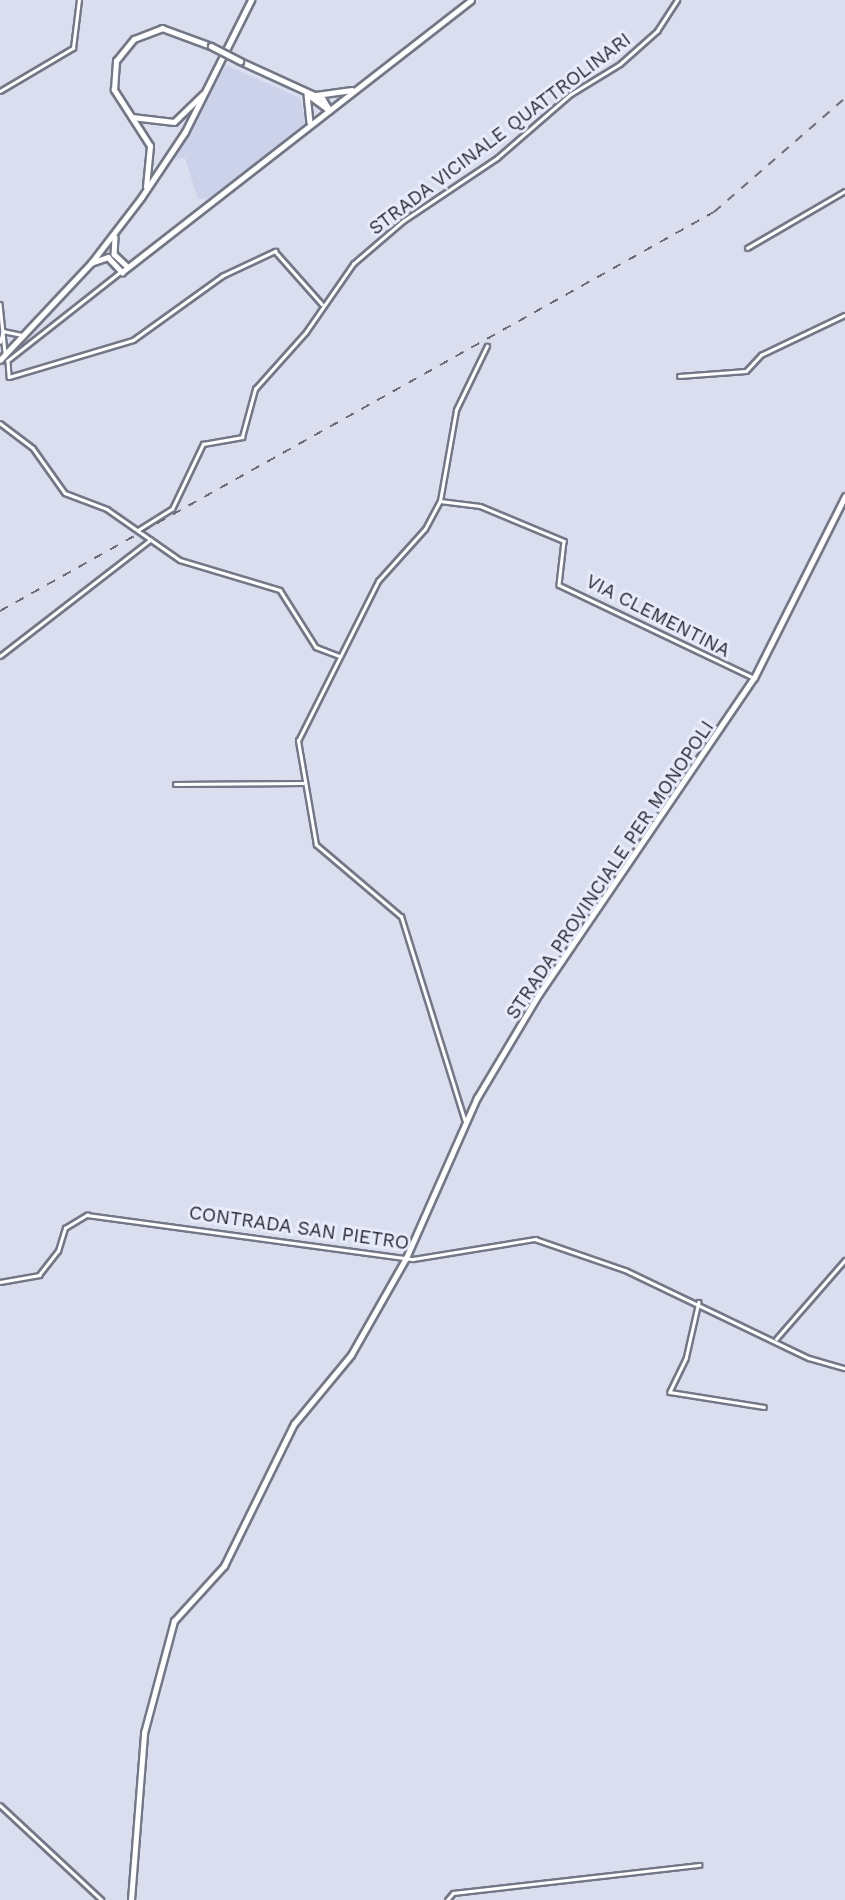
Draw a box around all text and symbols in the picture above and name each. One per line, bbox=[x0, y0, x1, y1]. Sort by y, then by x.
street label: STRADA VICINALE QUATTROLINARI bbox=[364, 28, 636, 240]
street label: VIA CLEMENTINA bbox=[582, 570, 734, 662]
street label: STRADA PROVINCIALE PER MONOPOLI bbox=[501, 716, 719, 1024]
street label: CONTRADA SAN PIETRO bbox=[187, 1201, 411, 1255]

